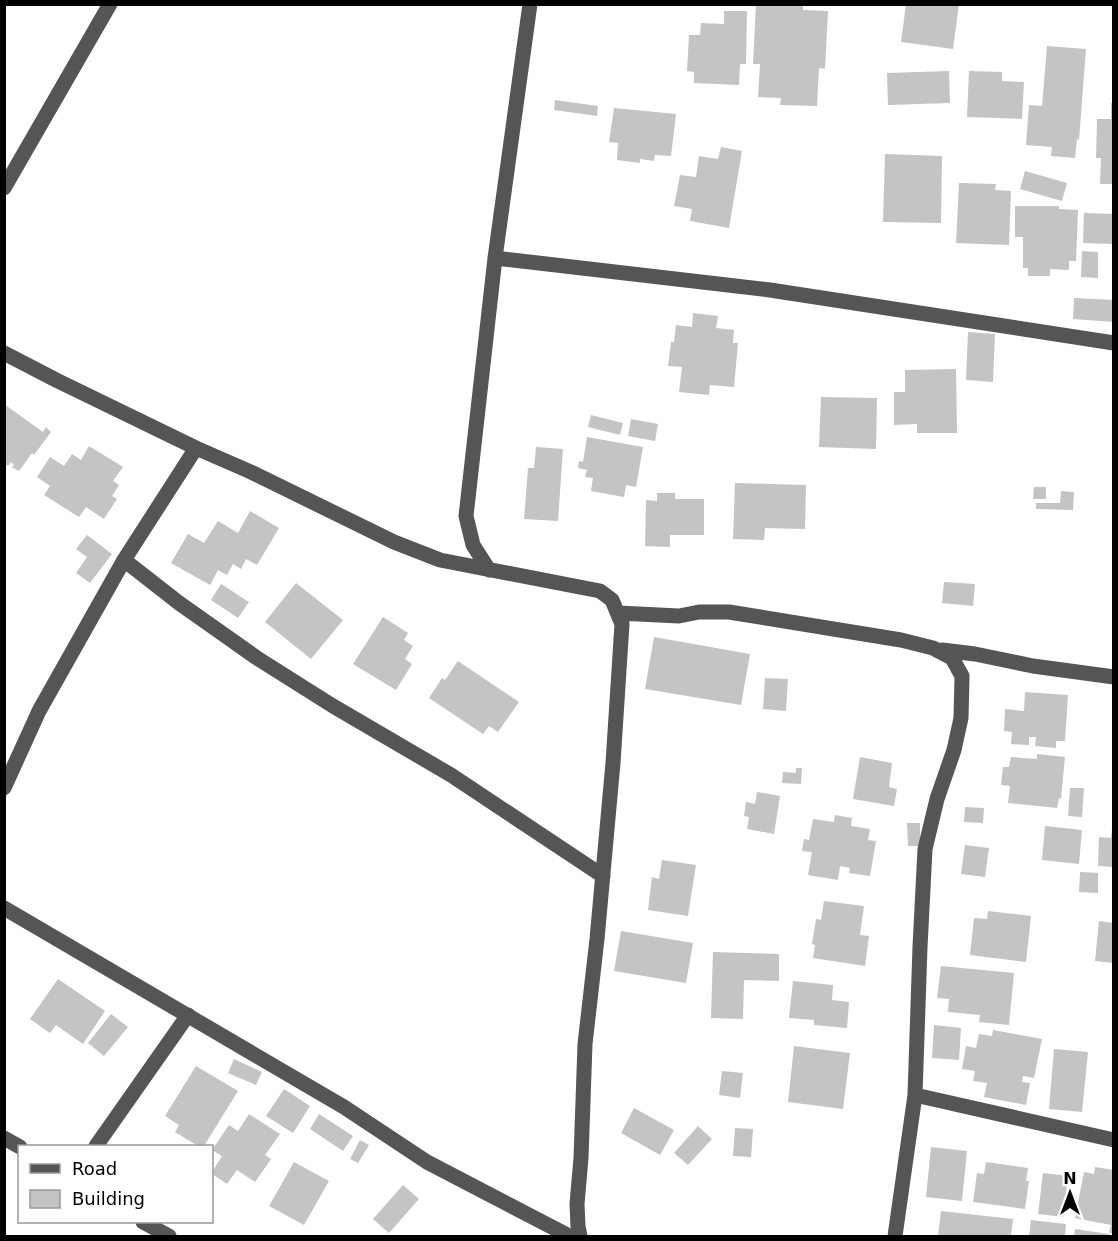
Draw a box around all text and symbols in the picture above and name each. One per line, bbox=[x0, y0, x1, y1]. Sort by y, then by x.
legend bbox=[18, 1145, 213, 1223]
text: Road bbox=[72, 1158, 117, 1179]
north arrow bbox=[1040, 1163, 1100, 1223]
text: N bbox=[1063, 1169, 1077, 1188]
text: Building bbox=[72, 1188, 145, 1209]

